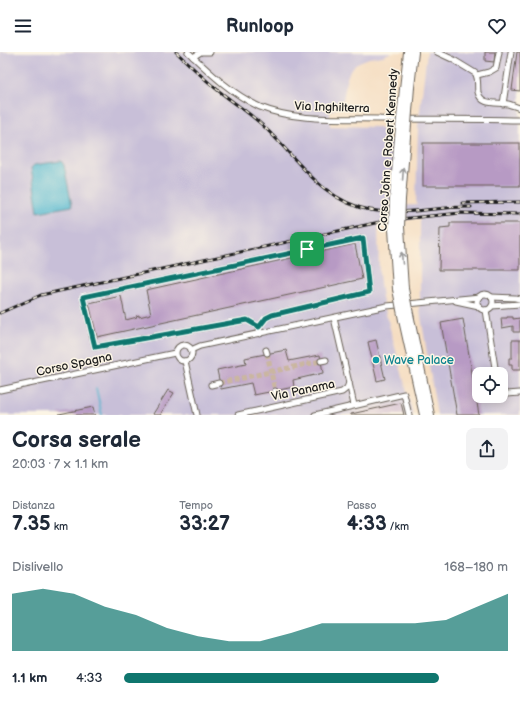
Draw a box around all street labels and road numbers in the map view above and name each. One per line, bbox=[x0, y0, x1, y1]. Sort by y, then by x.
street label: Corso John e Robert Kennedy bbox=[375, 68, 402, 232]
street label: Via Inghilterra bbox=[294, 99, 370, 116]
street label: Corso Spagna bbox=[35, 349, 113, 380]
street label: Via Panama bbox=[270, 376, 336, 405]

